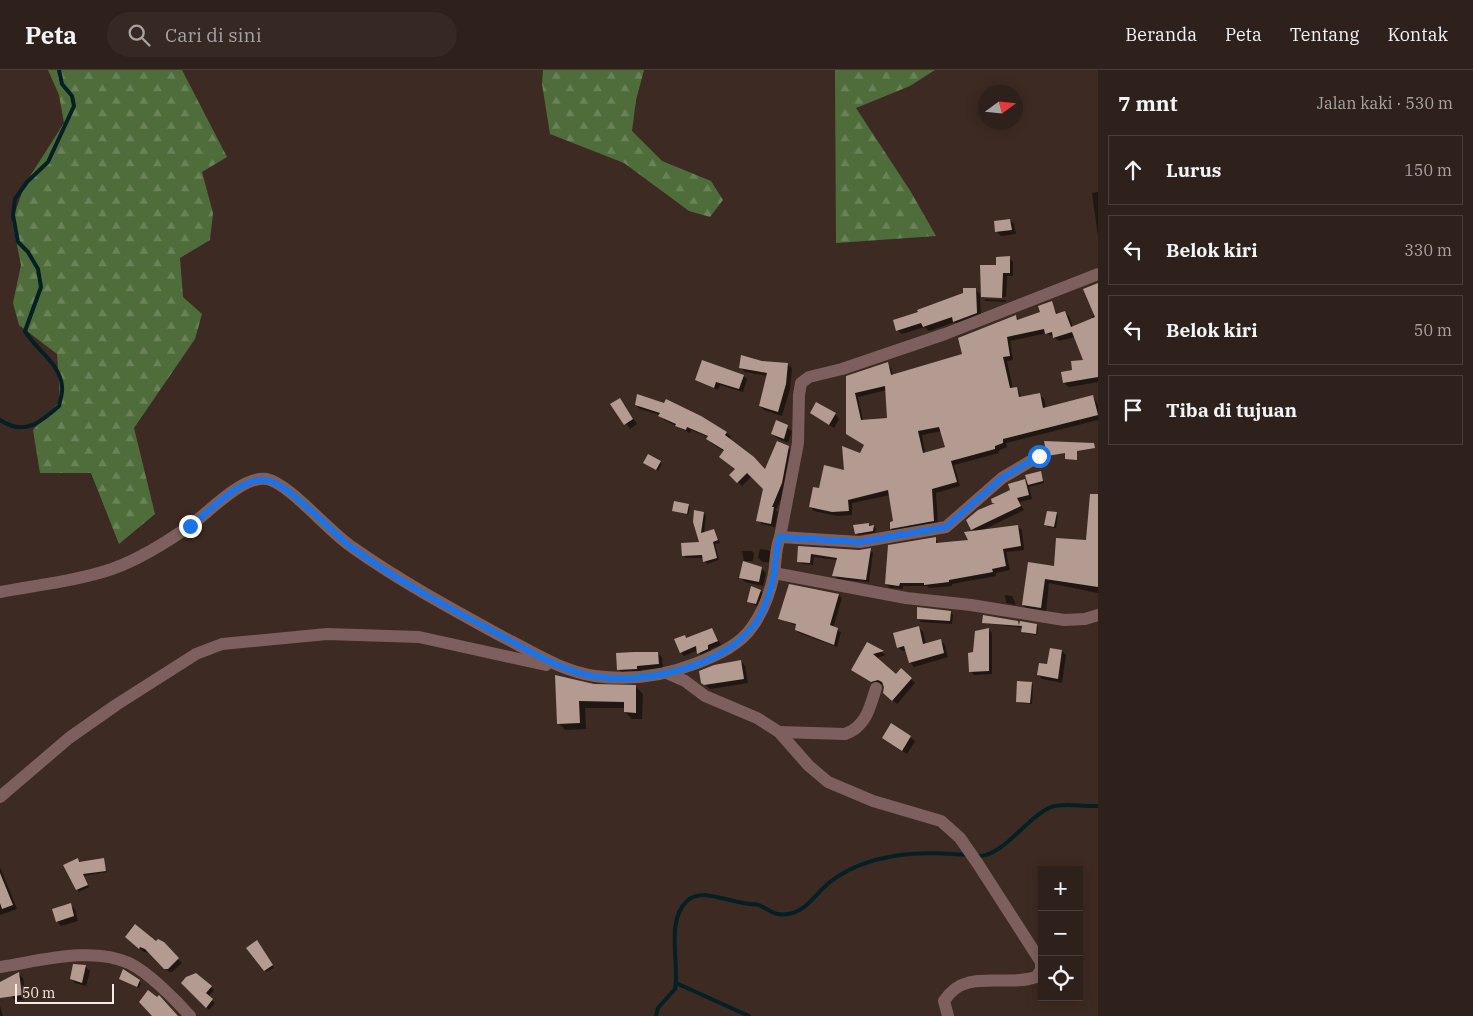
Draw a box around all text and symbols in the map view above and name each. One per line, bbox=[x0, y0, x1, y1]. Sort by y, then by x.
search box bbox=[107, 12, 457, 57]
text: Peta bbox=[25, 19, 77, 51]
icon: search bbox=[125, 21, 153, 49]
text: Cari di sini bbox=[165, 23, 262, 47]
text: Beranda bbox=[1125, 23, 1197, 46]
text: Peta bbox=[1225, 23, 1262, 46]
text: Tentang bbox=[1290, 23, 1359, 46]
text: Kontak bbox=[1387, 23, 1448, 46]
north arrow bbox=[978, 85, 1023, 130]
text: 7 mnt bbox=[1118, 89, 1178, 117]
text: Jalan kaki · 530 m bbox=[1317, 93, 1453, 113]
icon: ahead bbox=[1119, 156, 1147, 184]
text: Lurus bbox=[1166, 158, 1221, 182]
text: 150 m bbox=[1404, 160, 1452, 180]
icon: left bbox=[1119, 236, 1147, 264]
text: Belok kiri bbox=[1166, 238, 1258, 262]
text: 330 m bbox=[1404, 240, 1452, 260]
icon: left bbox=[1119, 316, 1147, 344]
text: Belok kiri bbox=[1166, 318, 1258, 342]
text: 50 m bbox=[1414, 320, 1452, 340]
icon: arrive bbox=[1119, 396, 1147, 424]
text: Tiba di tujuan bbox=[1166, 398, 1297, 422]
route start bbox=[1028, 445, 1051, 468]
route end bbox=[179, 515, 202, 538]
map controls bbox=[1038, 866, 1083, 1001]
button: + bbox=[1038, 866, 1083, 911]
button: − bbox=[1038, 911, 1083, 956]
button: locate bbox=[1038, 956, 1083, 1001]
scale bar bbox=[15, 981, 114, 1004]
text: 50 m bbox=[22, 984, 55, 1002]

